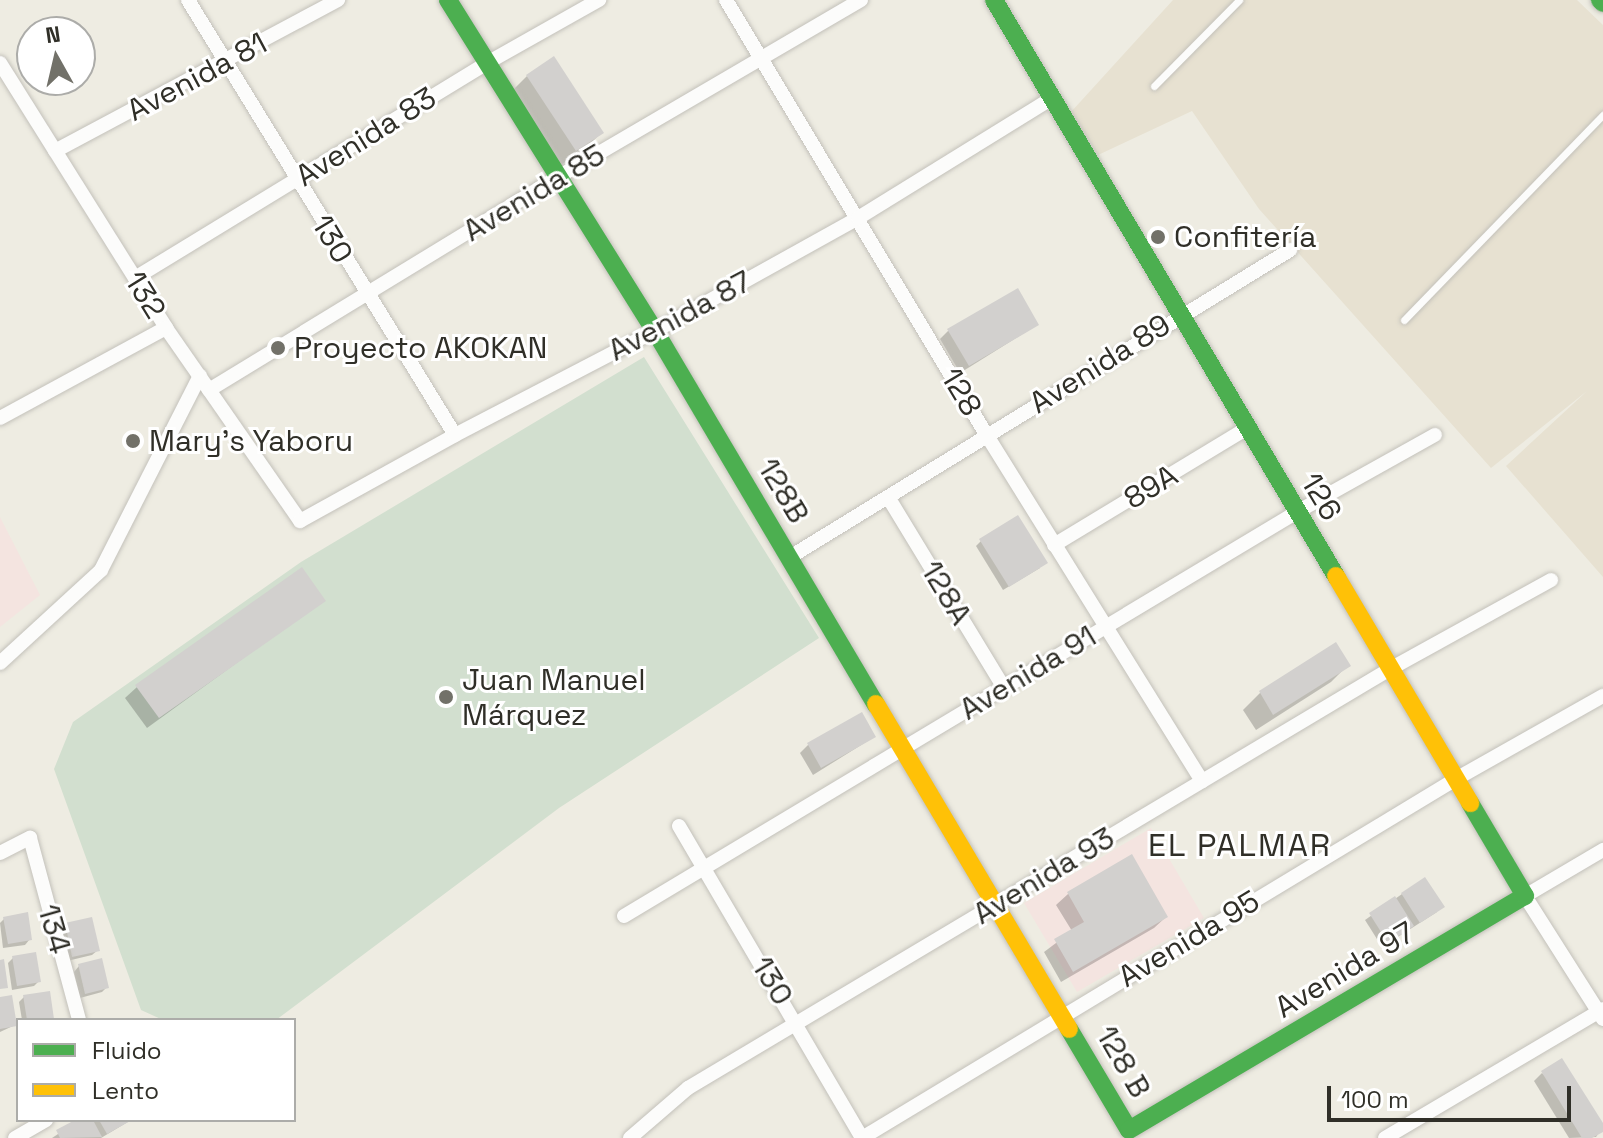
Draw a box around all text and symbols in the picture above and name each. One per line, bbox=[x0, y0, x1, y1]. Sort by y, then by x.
north arrow bbox=[16, 16, 96, 96]
text: N bbox=[44, 19, 62, 49]
street label: Avenida 81 bbox=[121, 25, 273, 129]
street label: Avenida 83 bbox=[289, 80, 443, 194]
street label: Avenida 85 bbox=[457, 137, 611, 249]
street label: 130 bbox=[304, 208, 360, 270]
place label: Confitería bbox=[1174, 219, 1317, 255]
marker: Confitería bbox=[1149, 228, 1167, 246]
street label: Avenida 87 bbox=[602, 263, 758, 369]
street label: 132 bbox=[117, 265, 173, 325]
street label: Avenida 89 bbox=[1023, 307, 1177, 421]
place label: Proyecto AKOKAN bbox=[294, 330, 548, 366]
marker: Proyecto AKOKAN bbox=[269, 339, 287, 357]
street label: 128 bbox=[933, 362, 989, 422]
place label: Mary's Yaboru bbox=[149, 423, 353, 459]
marker: Mary's Yaboru bbox=[124, 432, 142, 450]
street label: 128B bbox=[750, 452, 816, 530]
street label: 89A bbox=[1118, 457, 1184, 517]
street label: 126 bbox=[1293, 467, 1349, 527]
street label: 128A bbox=[913, 554, 979, 632]
street label: Avenida 91 bbox=[953, 618, 1103, 728]
place label: Juan Manuel Márquez bbox=[462, 662, 646, 732]
marker: Juan Manuel Márquez bbox=[437, 688, 455, 706]
street label: Avenida 93 bbox=[967, 820, 1121, 932]
district label: EL PALMAR bbox=[1148, 826, 1332, 864]
street label: Avenida 95 bbox=[1112, 883, 1266, 995]
street label: 134 bbox=[30, 900, 78, 958]
street label: Avenida 97 bbox=[1269, 914, 1421, 1026]
street label: 130 bbox=[744, 950, 800, 1012]
legend bbox=[16, 1018, 296, 1122]
street label: 128 B bbox=[1088, 1020, 1158, 1104]
text: Fluido bbox=[92, 1035, 162, 1066]
scale bar bbox=[1331, 1070, 1575, 1120]
text: Lento bbox=[92, 1075, 159, 1106]
text: 100 m bbox=[1341, 1084, 1409, 1115]

